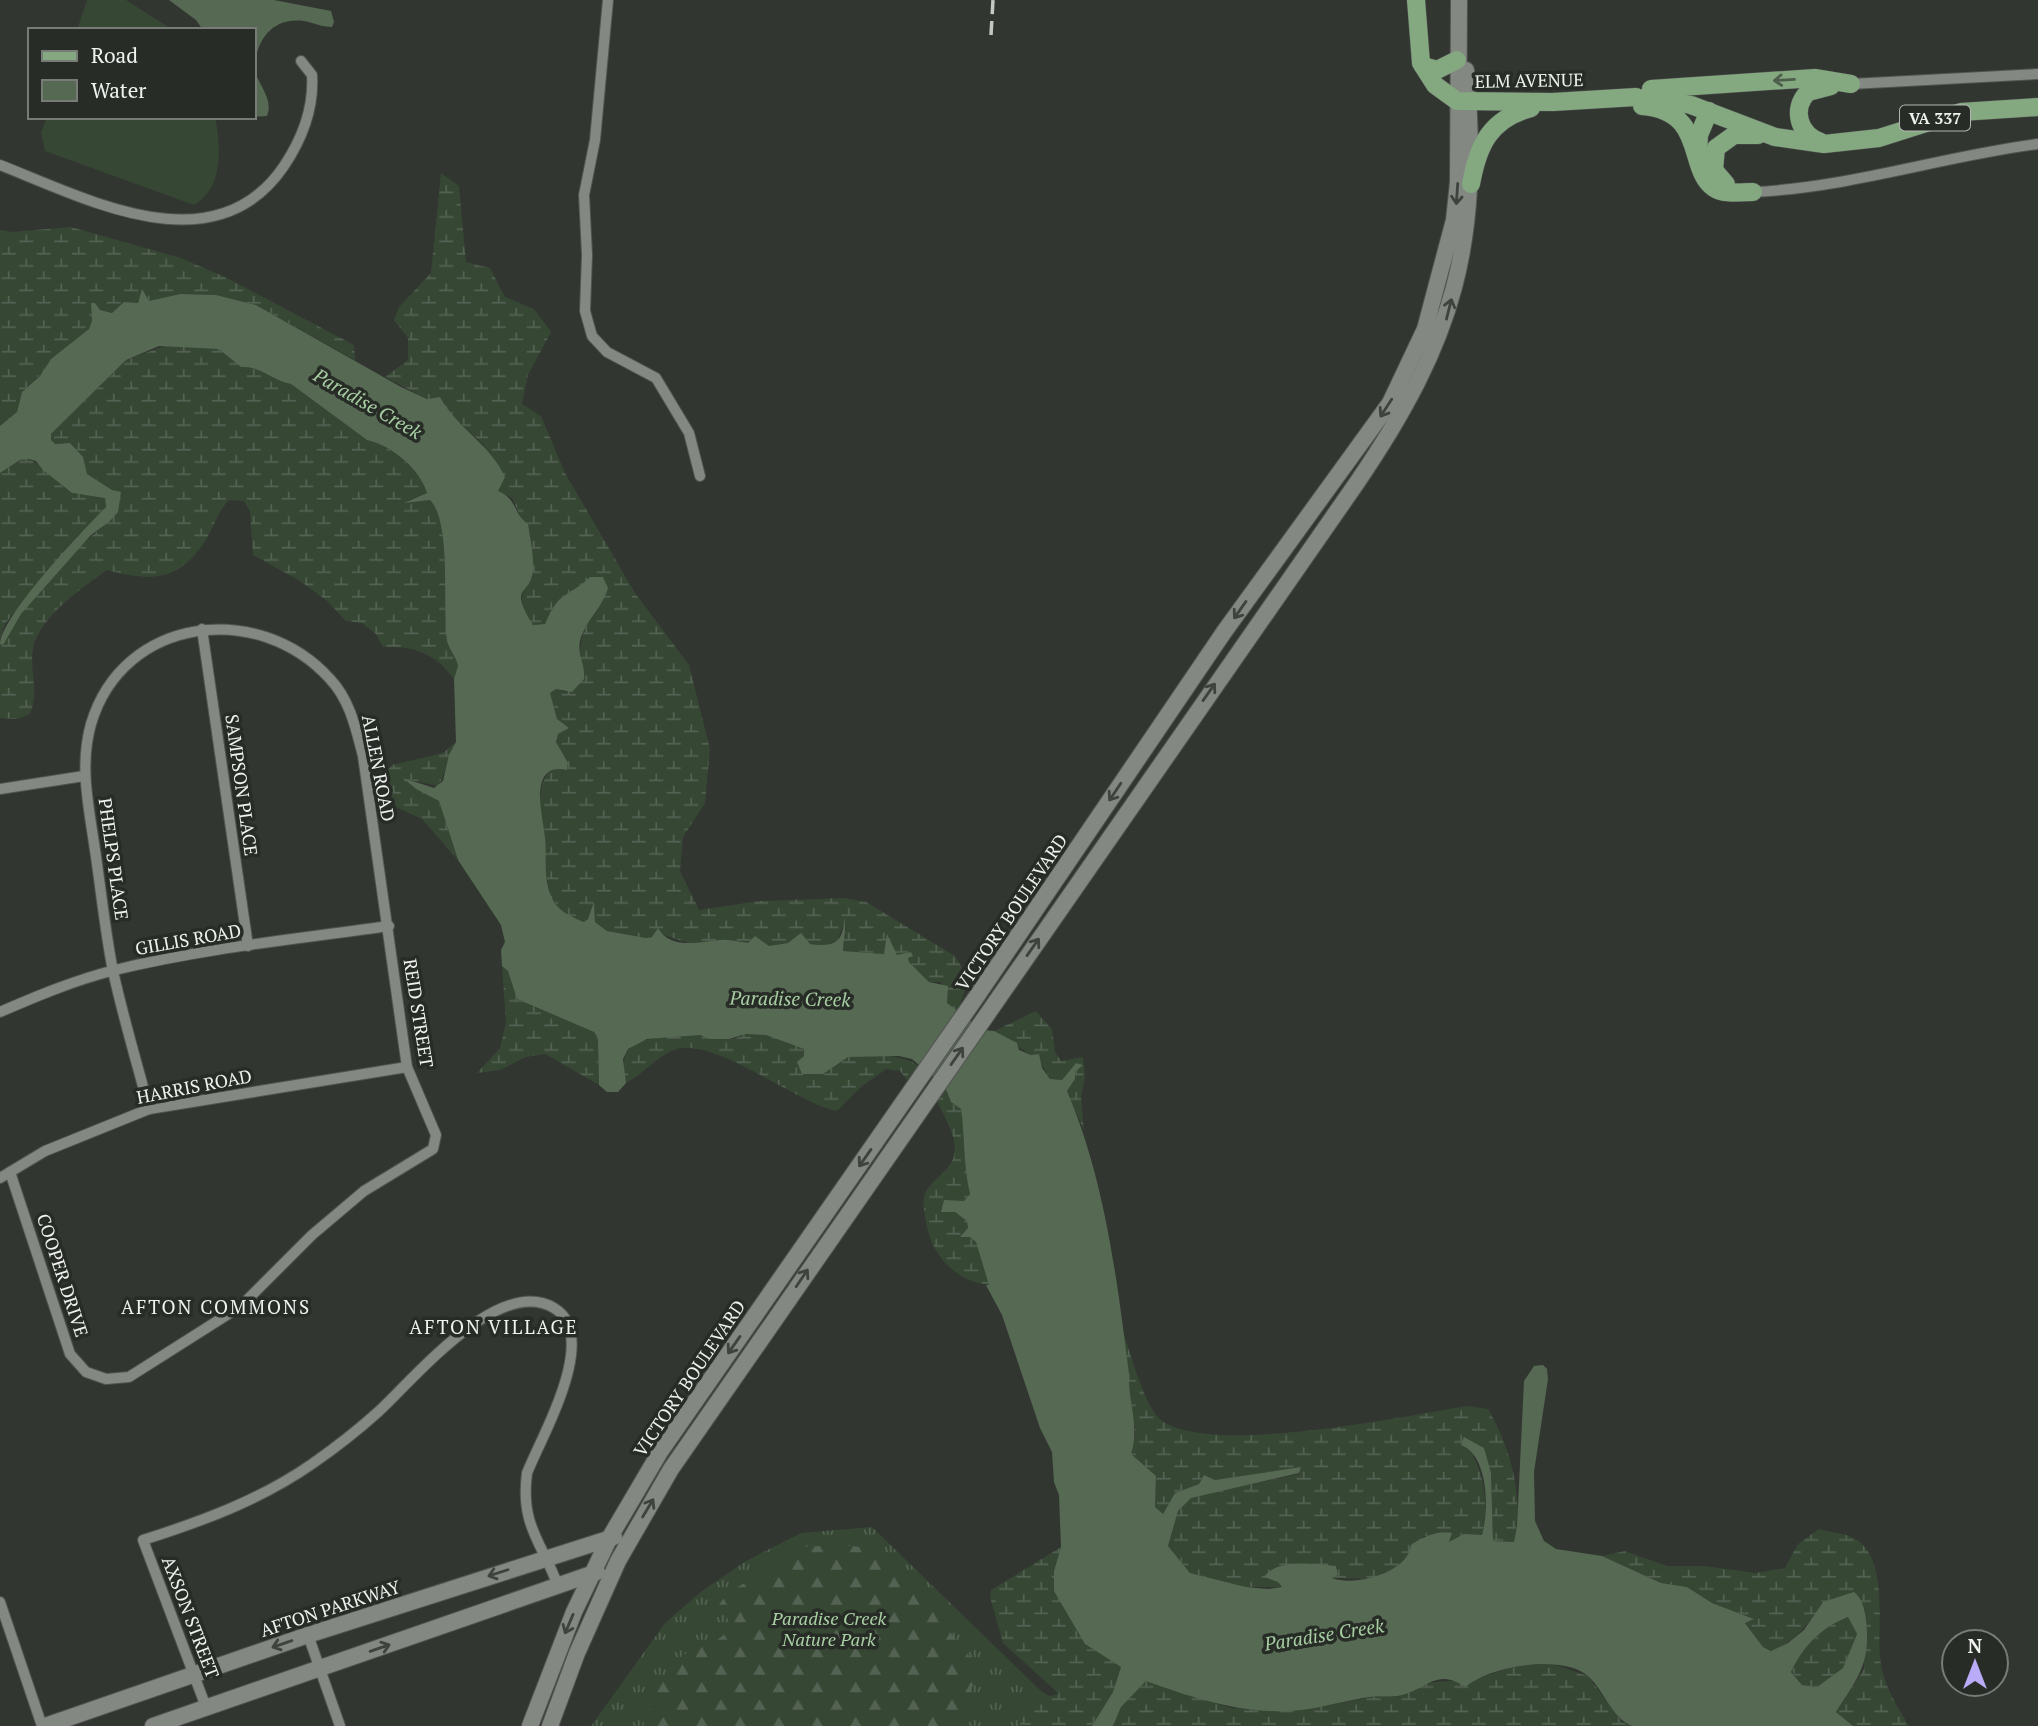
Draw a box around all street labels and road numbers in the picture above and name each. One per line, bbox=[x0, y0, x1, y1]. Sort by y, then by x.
street label: ELM AVENUE bbox=[1474, 67, 1584, 93]
road number: VA 337 bbox=[1900, 106, 1970, 130]
street label: SAMPSON PLACE bbox=[220, 713, 264, 857]
street label: ALLEN ROAD bbox=[357, 713, 401, 823]
street label: PHELPS PLACE bbox=[94, 796, 134, 922]
street label: VICTORY BOULEVARD bbox=[950, 829, 1072, 995]
street label: GILLIS ROAD bbox=[133, 918, 243, 960]
street label: REID STREET bbox=[399, 957, 439, 1069]
street label: HARRIS ROAD bbox=[134, 1063, 254, 1109]
street label: COOPER DRIVE bbox=[32, 1210, 94, 1340]
street label: VICTORY BOULEVARD bbox=[628, 1295, 750, 1461]
street label: AXSON STREET bbox=[157, 1553, 225, 1681]
street label: AFTON PARKWAY bbox=[257, 1574, 403, 1642]

